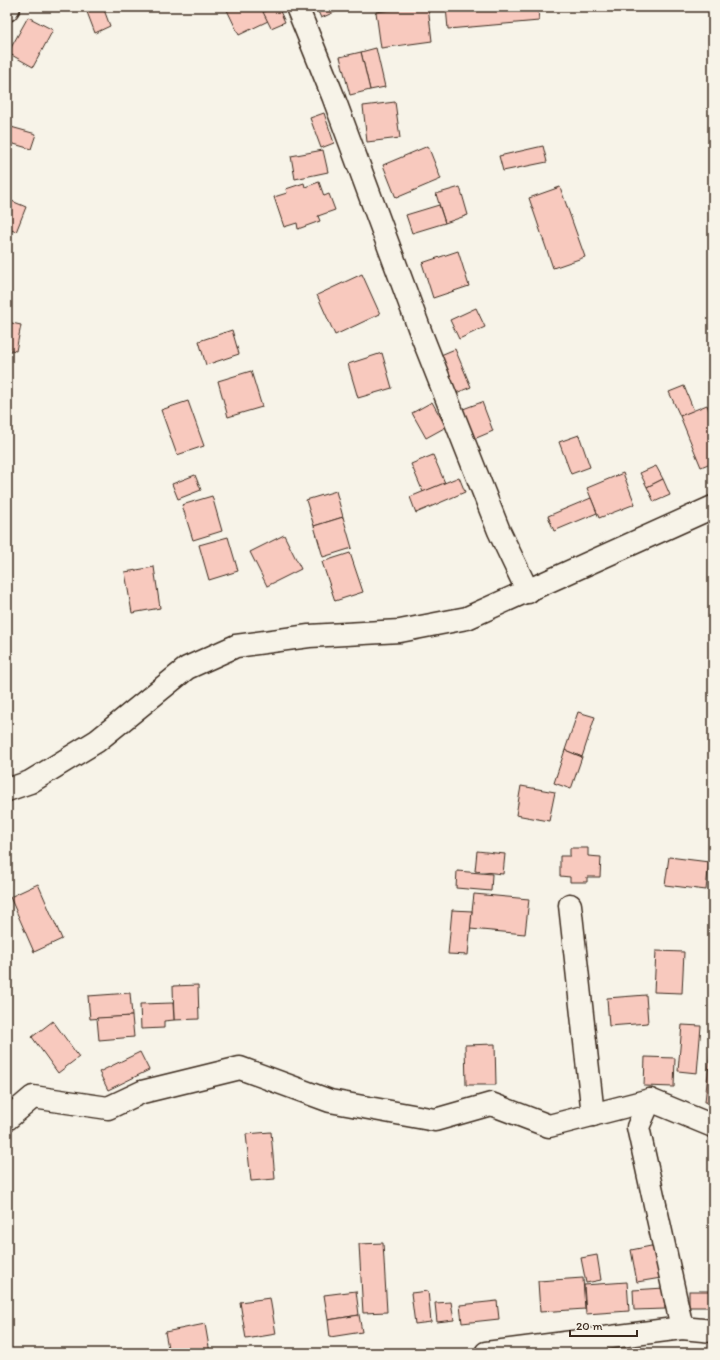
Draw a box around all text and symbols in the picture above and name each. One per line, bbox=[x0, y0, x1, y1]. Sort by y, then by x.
scale bar bbox=[570, 1312, 637, 1338]
text: 20 m bbox=[576, 1319, 603, 1333]

